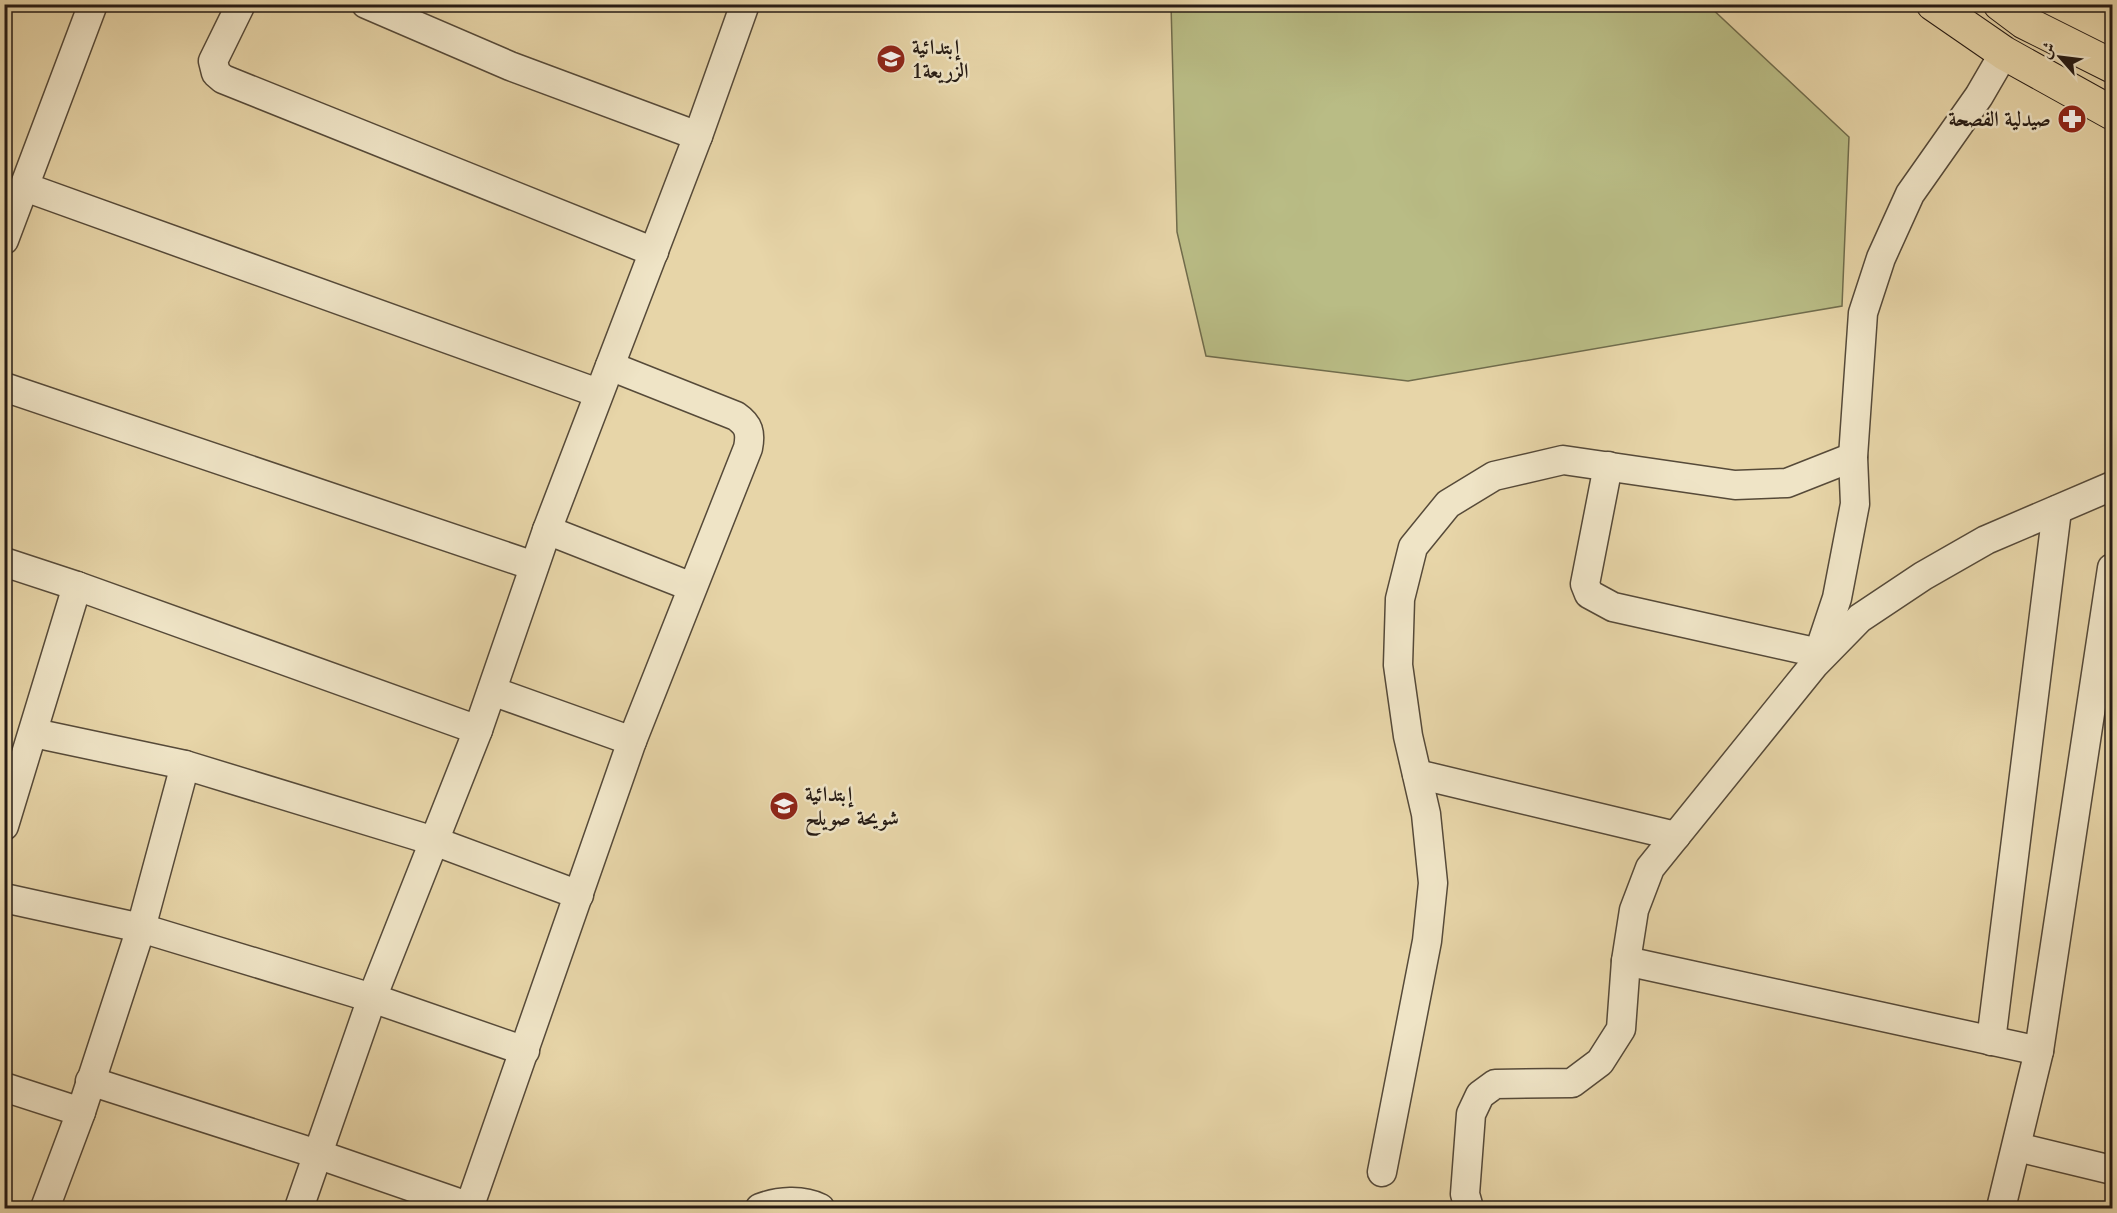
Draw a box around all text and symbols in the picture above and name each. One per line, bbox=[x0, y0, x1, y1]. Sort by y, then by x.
north arrow bbox=[2030, 27, 2090, 87]
place label: إبتدائية الزريعة1 bbox=[912, 33, 969, 86]
text: ش bbox=[2034, 38, 2061, 63]
school or university icon: إبتدائية الزريعة1 bbox=[875, 43, 907, 75]
pharmacy icon: صيدلية الفصحة bbox=[2056, 103, 2088, 135]
place label: صيدلية الفصحة bbox=[1948, 105, 2051, 134]
place label: إبتدائية شويحة صويلح bbox=[805, 780, 899, 837]
school or university icon: إبتدائية شويحة صويلح bbox=[768, 790, 800, 822]

